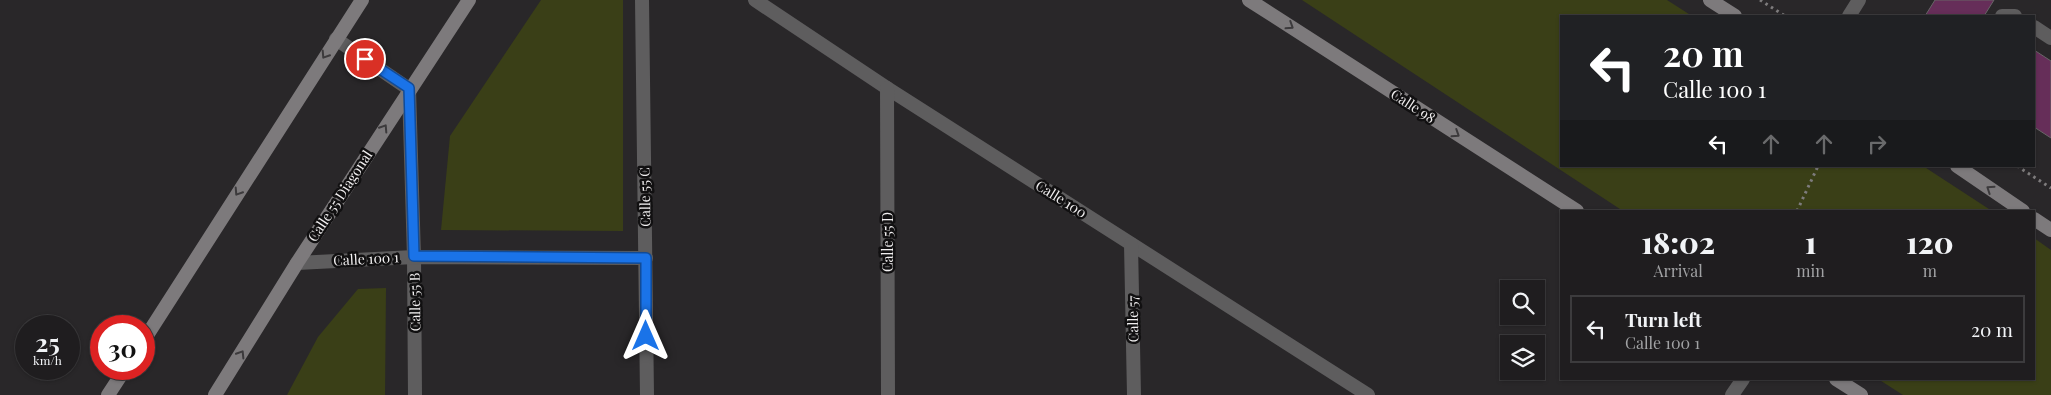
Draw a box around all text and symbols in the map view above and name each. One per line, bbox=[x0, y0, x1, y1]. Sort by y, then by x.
one-way arrow bbox=[1285, 20, 1294, 30]
text: 20 m bbox=[1663, 29, 1744, 76]
icon: left bbox=[1580, 35, 1645, 100]
pin bbox=[344, 38, 386, 80]
icon: arrive bbox=[351, 45, 379, 73]
one-way arrow bbox=[322, 50, 332, 59]
text: Calle 100 1 bbox=[1663, 74, 1766, 104]
street label: Calle 98 bbox=[1387, 84, 1439, 127]
one-way arrow bbox=[378, 124, 387, 133]
one-way arrow bbox=[1451, 127, 1460, 137]
icon: left bbox=[1704, 130, 1732, 158]
icon: ahead bbox=[1757, 130, 1785, 158]
icon: ahead bbox=[1810, 130, 1838, 158]
icon: right bbox=[1863, 130, 1891, 158]
street label: Calle 55 Diagonal bbox=[303, 146, 376, 245]
street label: Calle 55 C bbox=[634, 167, 655, 227]
street label: Calle 100 bbox=[1032, 175, 1090, 222]
one-way arrow bbox=[1987, 186, 1996, 195]
one-way arrow bbox=[235, 187, 244, 196]
street label: Calle 55 D bbox=[878, 212, 897, 272]
text: 18:02 bbox=[1641, 222, 1715, 262]
text: 1 bbox=[1805, 222, 1816, 262]
text: 120 bbox=[1906, 222, 1954, 262]
street label: Calle 100 1 bbox=[333, 247, 399, 270]
text: Arrival bbox=[1654, 260, 1703, 281]
text: min bbox=[1796, 260, 1825, 281]
text: m bbox=[1923, 260, 1937, 281]
street label: Calle 55 B bbox=[404, 272, 425, 332]
map controls bbox=[1500, 280, 1545, 380]
button: search bbox=[1500, 280, 1545, 325]
street label: Calle 57 bbox=[1123, 295, 1142, 342]
text: Turn left bbox=[1625, 306, 1702, 332]
position arrow bbox=[619, 309, 671, 361]
speed limit sign: 30 bbox=[90, 315, 155, 380]
icon: left bbox=[1582, 315, 1610, 343]
text: 20 m bbox=[1971, 316, 2013, 342]
text: 25 bbox=[35, 325, 60, 358]
text: Calle 100 1 bbox=[1625, 332, 1700, 353]
button: layers bbox=[1500, 335, 1545, 380]
one-way arrow bbox=[234, 350, 244, 359]
text: km/h bbox=[33, 352, 62, 368]

